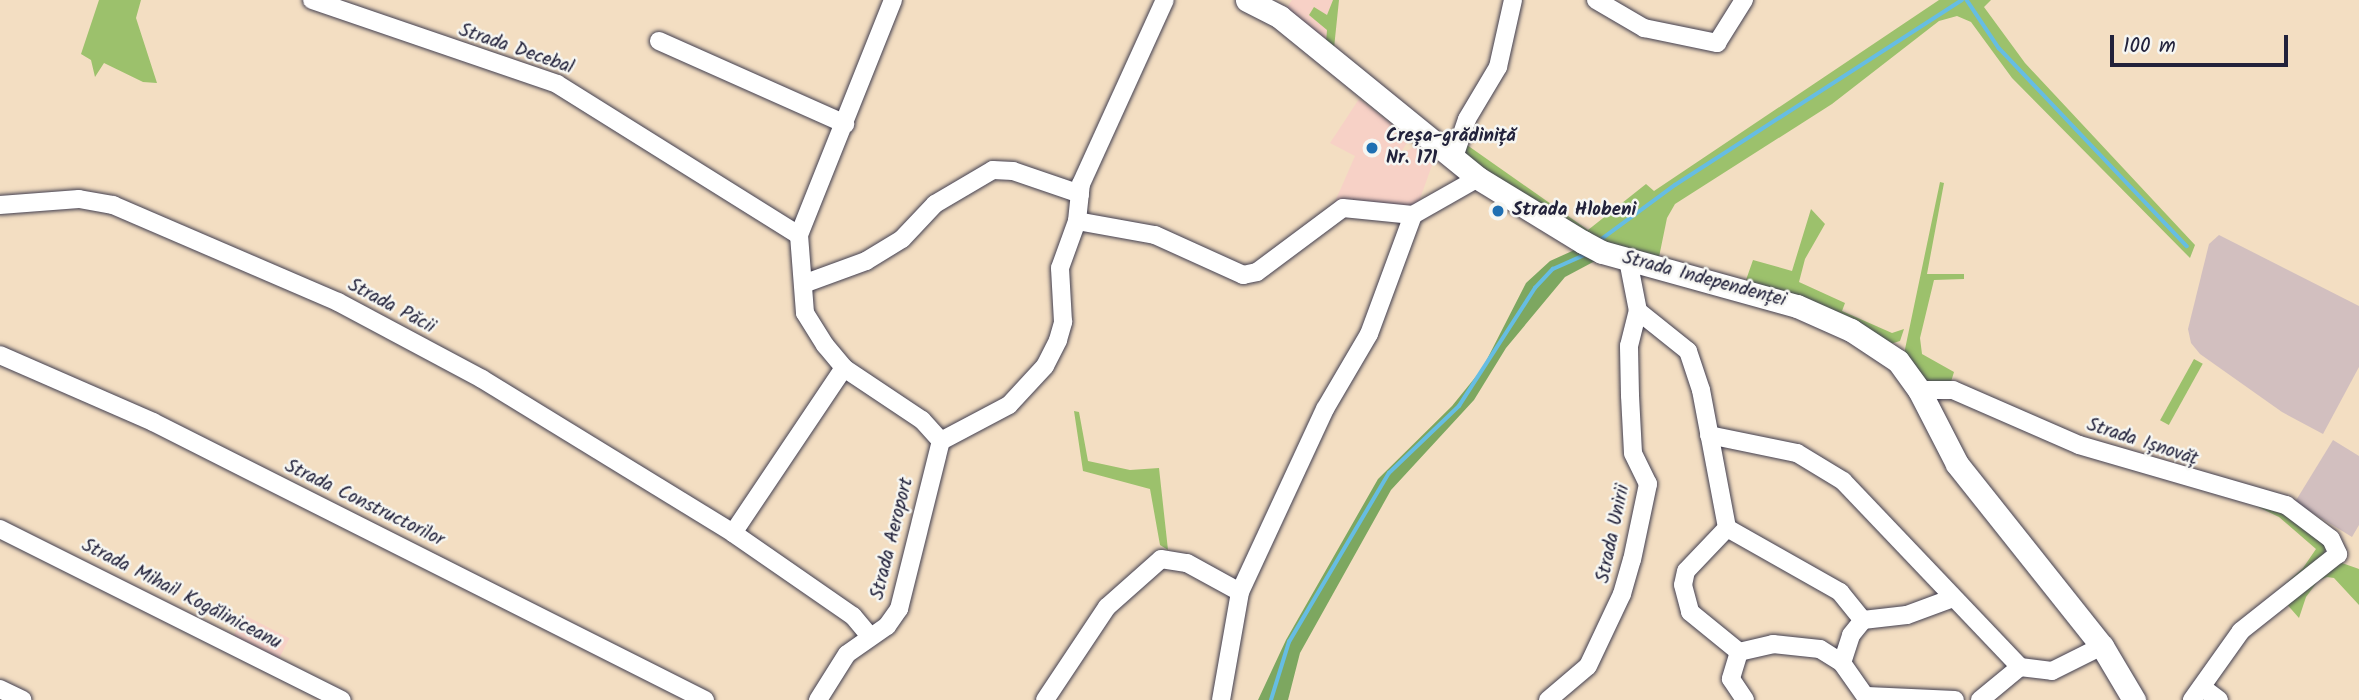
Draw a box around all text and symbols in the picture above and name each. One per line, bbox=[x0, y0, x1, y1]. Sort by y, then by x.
street label: Strada Decebal bbox=[456, 20, 576, 80]
scale bar bbox=[2114, 21, 2292, 65]
text: 100 m bbox=[2123, 30, 2176, 63]
place label: Creșa-grădiniță Nr. 171 bbox=[1386, 126, 1516, 170]
marker: Creșa-grădiniță Nr. 171 bbox=[1364, 140, 1380, 156]
place label: Strada Hlobeni bbox=[1512, 200, 1636, 222]
marker: Strada Hlobeni bbox=[1490, 203, 1506, 219]
street label: Strada Independenței bbox=[1620, 247, 1788, 313]
street label: Strada Păcii bbox=[344, 275, 438, 339]
street label: Strada Ișnovăț bbox=[2084, 414, 2200, 472]
street label: Strada Constructorilor bbox=[281, 456, 447, 552]
street label: Strada Aeroport bbox=[867, 476, 919, 602]
street label: Strada Unirii bbox=[1592, 483, 1636, 585]
street label: Strada Mihail Kogăliniceanu bbox=[77, 535, 285, 655]

